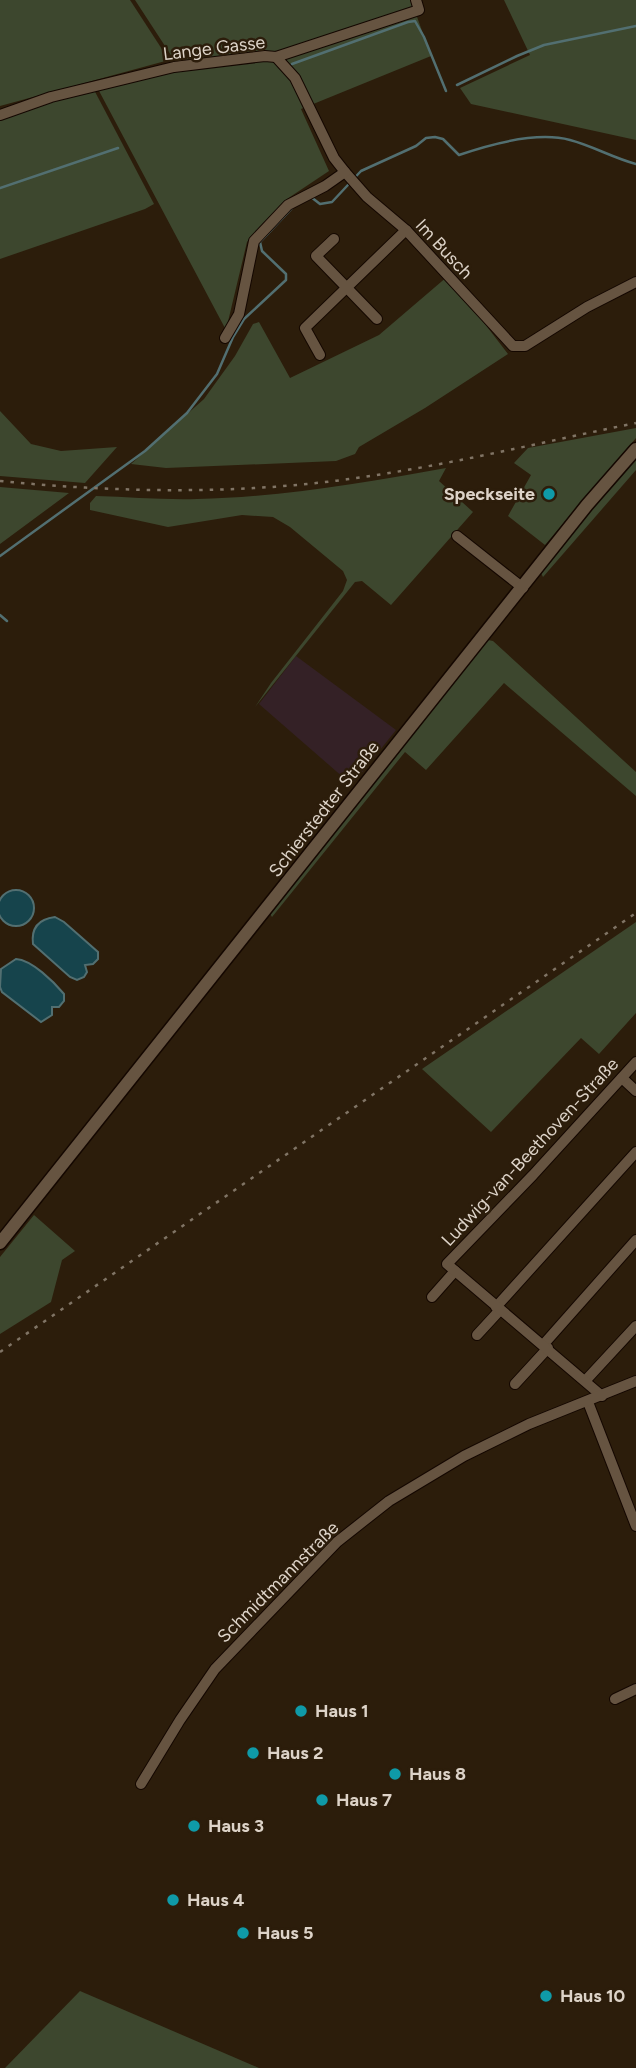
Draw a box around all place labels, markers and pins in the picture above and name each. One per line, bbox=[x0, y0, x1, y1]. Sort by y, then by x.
place label: Speckseite bbox=[444, 483, 535, 505]
marker: Speckseite bbox=[541, 486, 557, 502]
place label: Haus 1 bbox=[315, 1700, 369, 1722]
marker: Haus 1 bbox=[293, 1703, 309, 1719]
place label: Haus 2 bbox=[267, 1742, 323, 1764]
marker: Haus 2 bbox=[245, 1745, 261, 1761]
place label: Haus 8 bbox=[409, 1763, 466, 1785]
marker: Haus 8 bbox=[387, 1766, 403, 1782]
place label: Haus 7 bbox=[336, 1789, 392, 1811]
marker: Haus 7 bbox=[314, 1792, 330, 1808]
place label: Haus 3 bbox=[208, 1815, 264, 1837]
marker: Haus 3 bbox=[186, 1818, 202, 1834]
place label: Haus 4 bbox=[187, 1889, 244, 1911]
marker: Haus 4 bbox=[165, 1892, 181, 1908]
place label: Haus 5 bbox=[257, 1922, 313, 1944]
marker: Haus 5 bbox=[235, 1925, 251, 1941]
place label: Haus 10 bbox=[560, 1985, 626, 2007]
marker: Haus 10 bbox=[538, 1988, 554, 2004]

